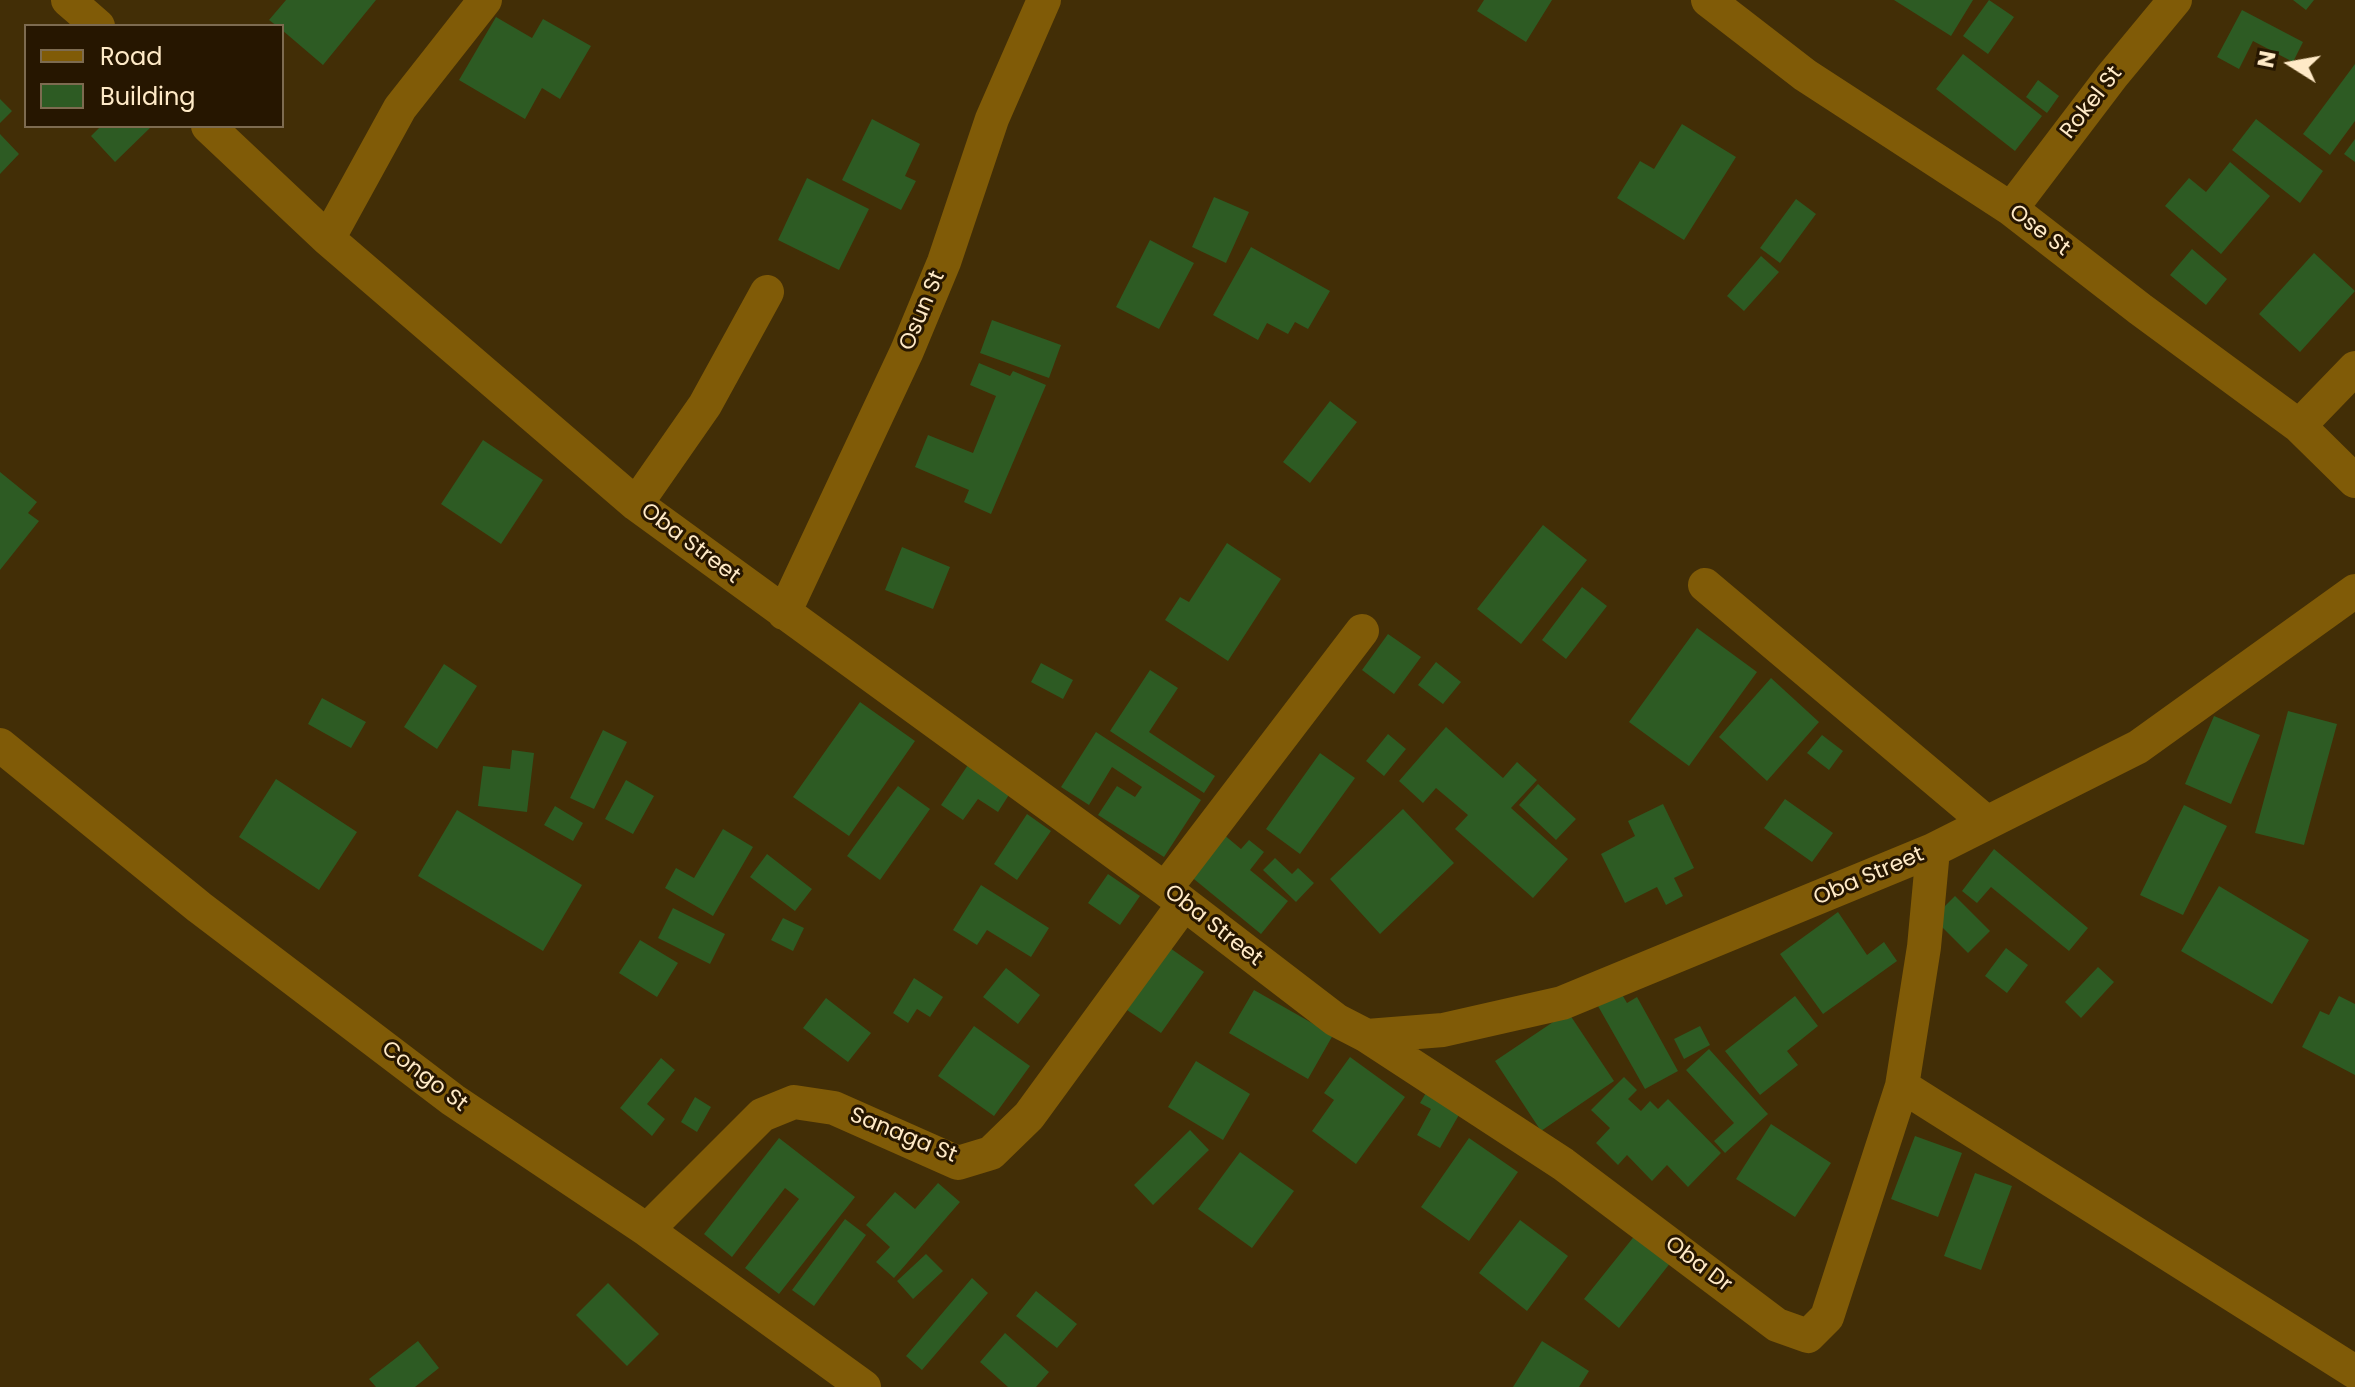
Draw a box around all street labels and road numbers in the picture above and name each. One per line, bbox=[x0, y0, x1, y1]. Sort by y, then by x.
street label: Rokel St bbox=[2056, 62, 2128, 144]
street label: Ose St bbox=[2003, 200, 2075, 262]
street label: Osun St bbox=[894, 267, 952, 355]
street label: Oba Street bbox=[635, 498, 745, 590]
street label: Oba Street bbox=[1810, 842, 1928, 912]
street label: Oba Street bbox=[1159, 879, 1267, 973]
street label: Congo St bbox=[376, 1036, 472, 1118]
street label: Sanaga St bbox=[846, 1103, 960, 1169]
street label: Oba Dr bbox=[1659, 1231, 1737, 1299]

